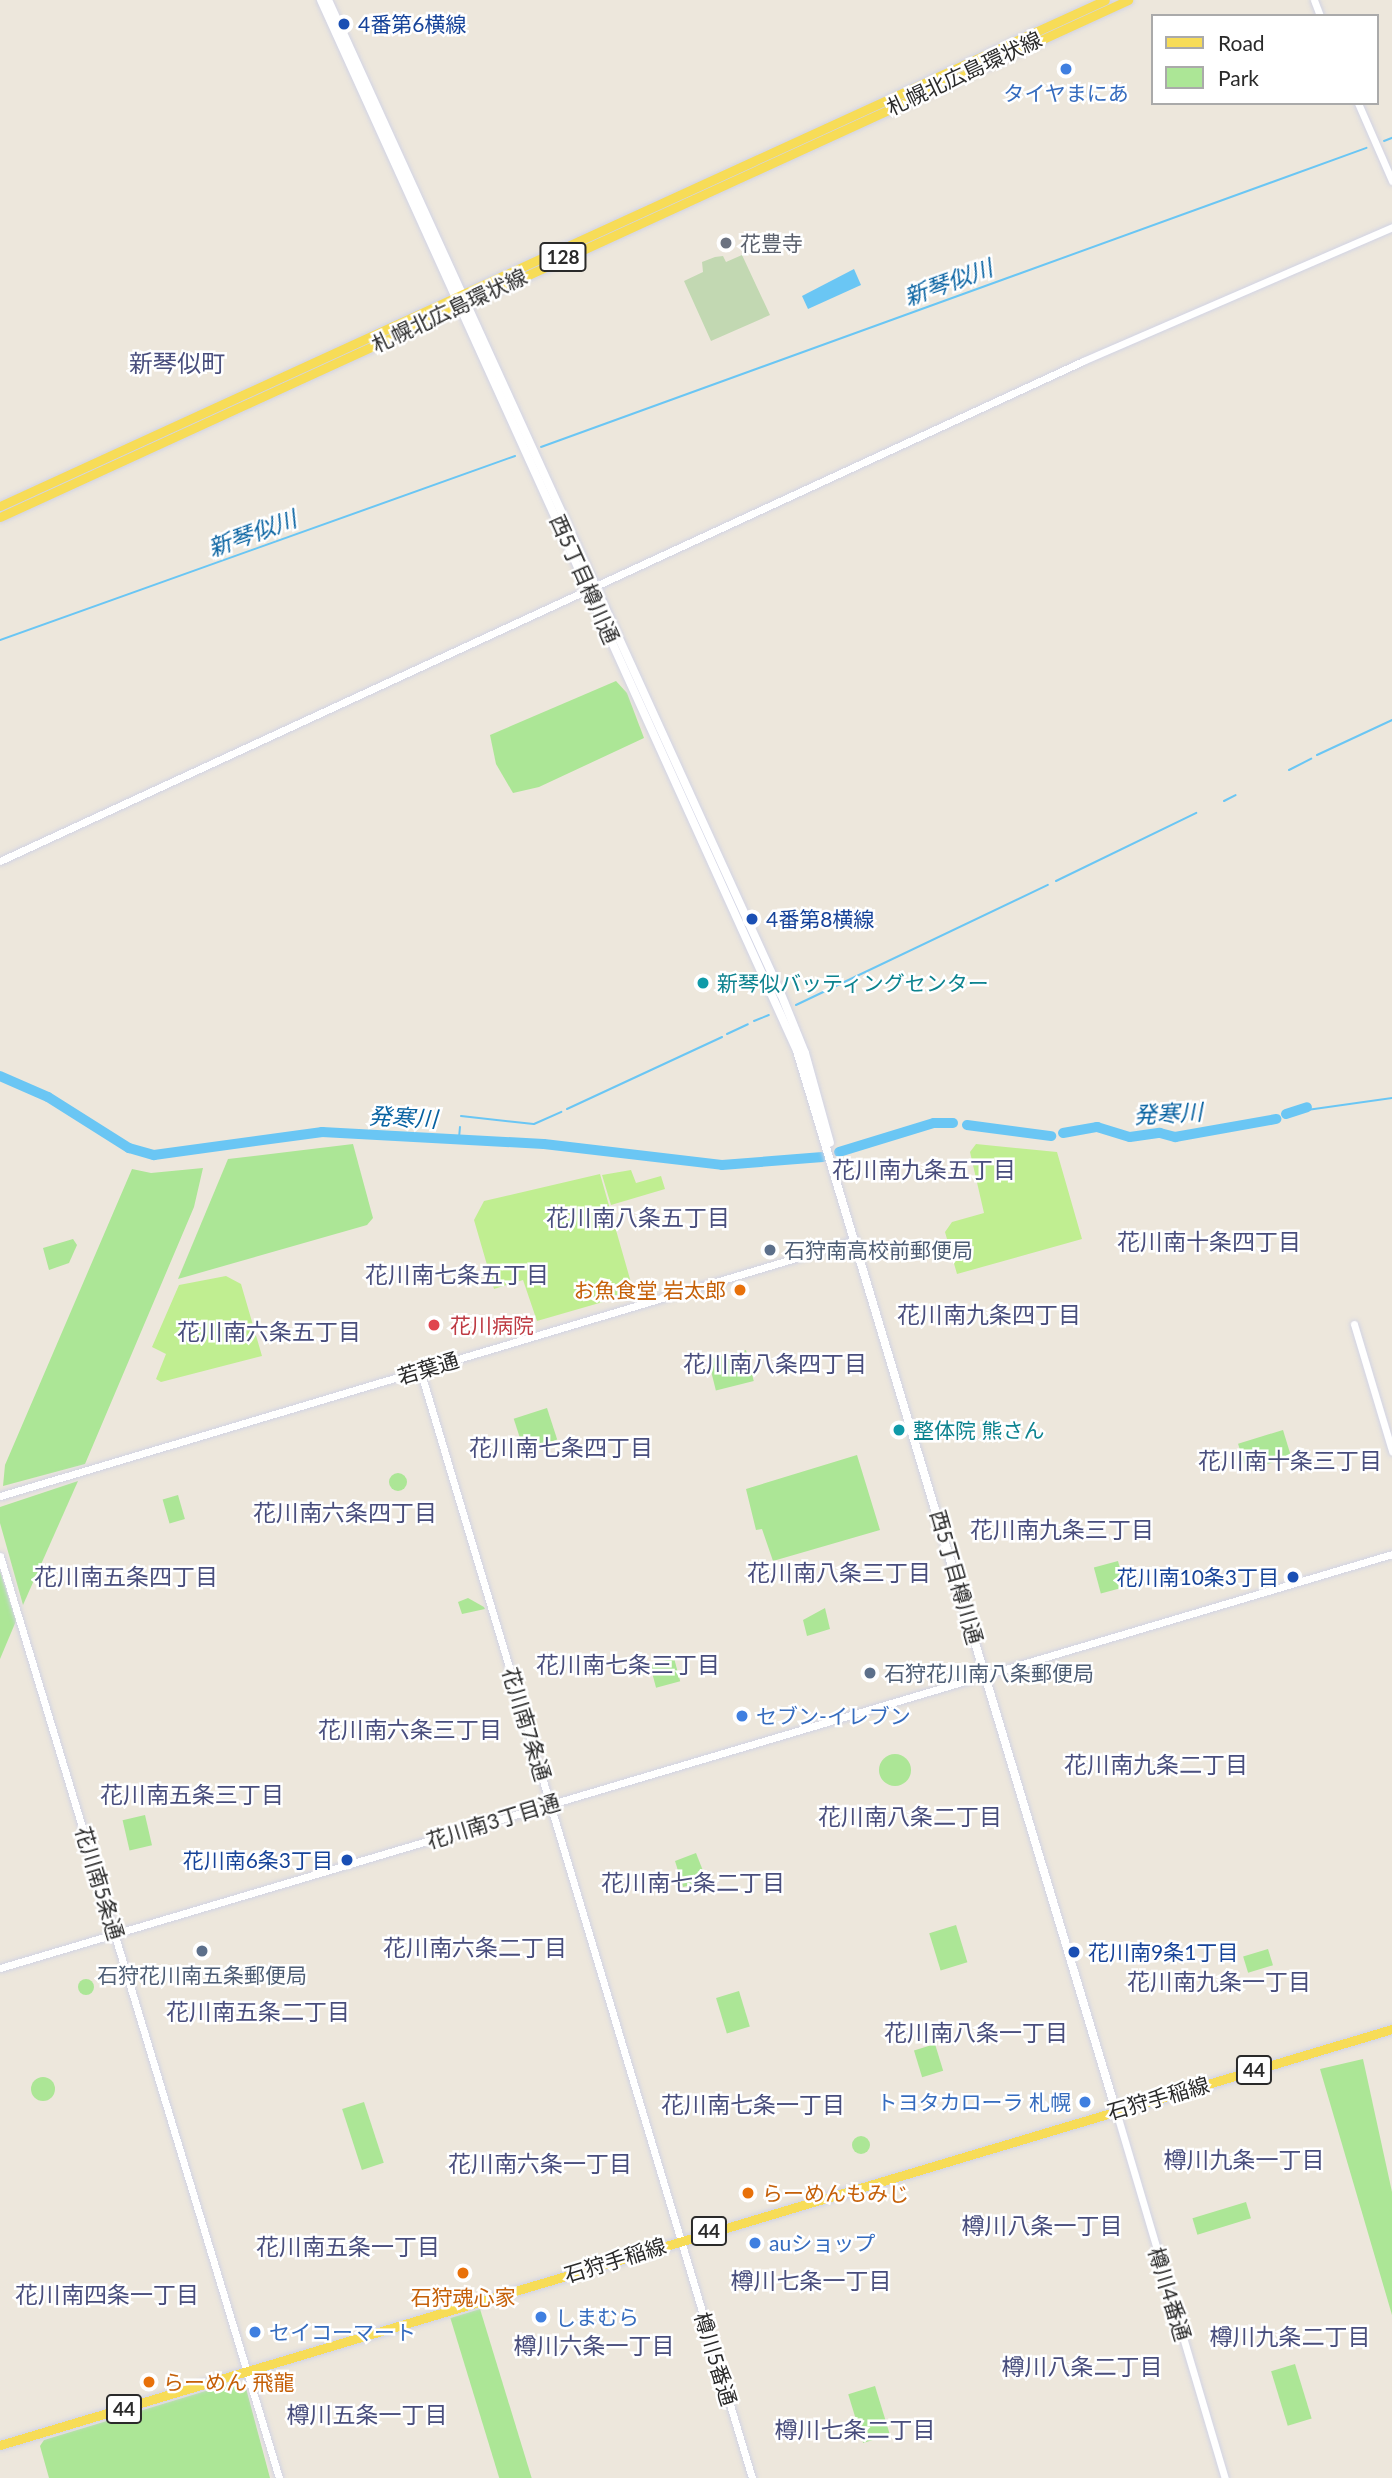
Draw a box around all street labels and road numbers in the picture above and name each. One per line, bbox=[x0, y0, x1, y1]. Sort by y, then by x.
street label: 札幌北広島環状線 bbox=[883, 26, 1045, 120]
road number: 128 bbox=[538, 242, 588, 272]
street label: 札幌北広島環状線 bbox=[368, 263, 530, 357]
street label: 西5丁目樽川通 bbox=[545, 511, 625, 647]
street label: 若葉通 bbox=[394, 1347, 462, 1389]
street label: 西5丁目樽川通 bbox=[926, 1507, 988, 1647]
street label: 花川南7条通 bbox=[498, 1664, 556, 1784]
street label: 花川南3丁目通 bbox=[423, 1789, 563, 1853]
street label: 花川南5条通 bbox=[71, 1823, 129, 1943]
road number: 44 bbox=[1235, 2054, 1273, 2086]
street label: 石狩手稲線 bbox=[1104, 2071, 1212, 2125]
road number: 44 bbox=[690, 2216, 728, 2246]
street label: 石狩手稲線 bbox=[561, 2233, 669, 2287]
street label: 樽川4番通 bbox=[1144, 2244, 1196, 2344]
street label: 樽川5番通 bbox=[690, 2309, 742, 2409]
road number: 44 bbox=[105, 2394, 143, 2424]

